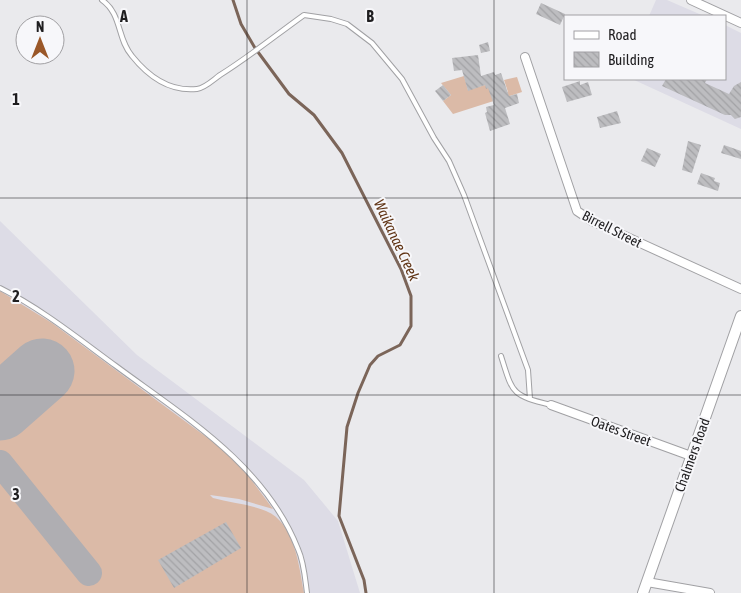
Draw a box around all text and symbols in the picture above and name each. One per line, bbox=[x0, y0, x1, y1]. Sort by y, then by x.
text: A bbox=[119, 7, 128, 25]
text: B bbox=[366, 7, 374, 25]
north arrow bbox=[15, 15, 65, 65]
legend bbox=[564, 15, 726, 80]
text: N bbox=[36, 19, 44, 35]
text: Road bbox=[608, 26, 637, 43]
text: Building bbox=[608, 51, 654, 68]
text: 1 bbox=[12, 90, 20, 108]
water label: Waikanae Creek bbox=[371, 197, 423, 284]
street label: Birrell Street bbox=[580, 207, 644, 251]
text: 2 bbox=[12, 287, 20, 305]
street label: Oates Street bbox=[589, 413, 653, 449]
street label: Chalmers Road bbox=[671, 416, 713, 494]
text: 3 bbox=[12, 485, 20, 503]

